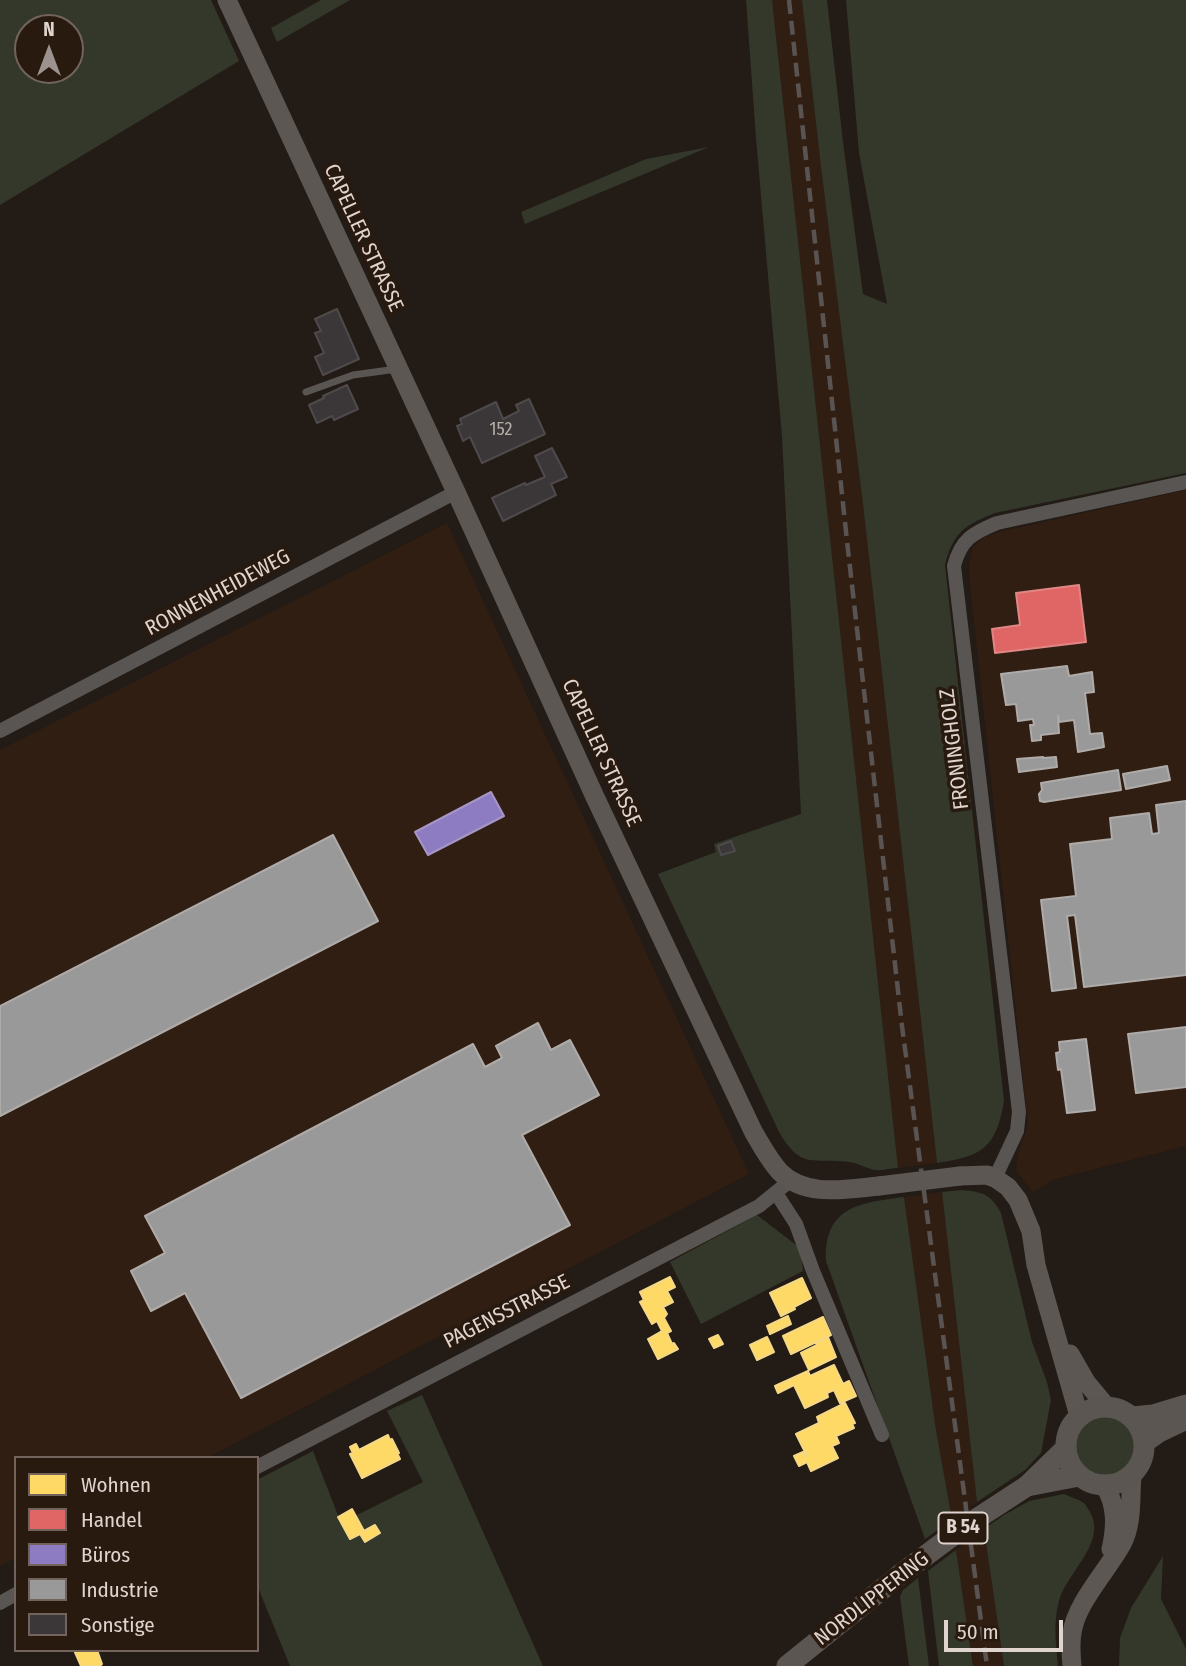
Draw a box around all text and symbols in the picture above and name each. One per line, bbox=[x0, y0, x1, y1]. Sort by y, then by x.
north arrow bbox=[14, 14, 84, 84]
text: N bbox=[43, 18, 55, 41]
street label: CAPELLER STRASSE bbox=[318, 160, 408, 316]
house number: 152 bbox=[489, 419, 513, 441]
street label: RONNENHEIDEWEG bbox=[141, 544, 295, 642]
street label: CAPELLER STRASSE bbox=[556, 675, 646, 831]
street label: FRONINGHOLZ bbox=[935, 687, 975, 811]
street label: PAGENSSTRASSE bbox=[440, 1269, 574, 1355]
legend bbox=[14, 1456, 259, 1652]
text: Wohnen bbox=[81, 1472, 151, 1498]
text: Handel bbox=[81, 1507, 142, 1533]
road number: B 54 bbox=[939, 1512, 988, 1544]
text: Büros bbox=[81, 1542, 130, 1568]
street label: NORDLIPPERING bbox=[810, 1547, 934, 1651]
text: Industrie bbox=[81, 1577, 159, 1603]
scale bar bbox=[948, 1606, 1067, 1650]
text: Sonstige bbox=[81, 1612, 155, 1638]
text: 50 m bbox=[957, 1619, 999, 1645]

